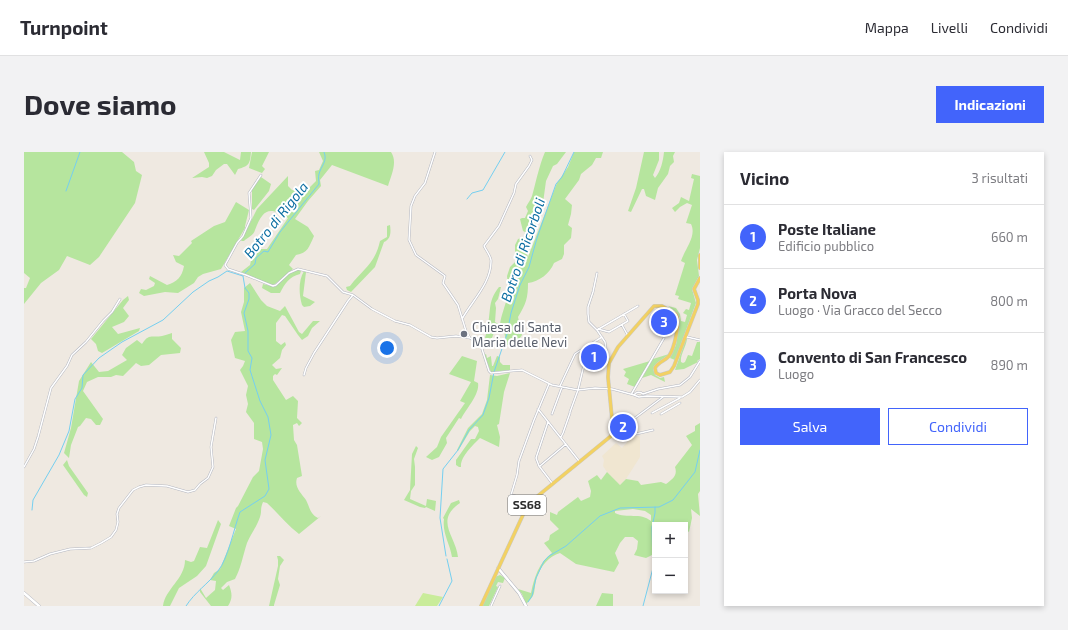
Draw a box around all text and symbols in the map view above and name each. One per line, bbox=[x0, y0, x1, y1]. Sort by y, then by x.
text: Turnpoint bbox=[20, 16, 108, 39]
text: Mappa bbox=[865, 19, 909, 36]
text: Livelli bbox=[931, 19, 968, 36]
text: Condividi bbox=[990, 19, 1048, 36]
button: Indicazioni bbox=[936, 86, 1044, 123]
text: Dove siamo bbox=[24, 87, 177, 121]
text: Vicino bbox=[740, 168, 789, 188]
text: 3 risultati bbox=[971, 170, 1028, 186]
water label: Botro di Rigola bbox=[240, 178, 311, 261]
water label: Botro di Ricorboli bbox=[497, 195, 548, 304]
text: Poste Italiane bbox=[778, 220, 876, 238]
text: 1 bbox=[750, 229, 756, 245]
text: 660 m bbox=[991, 229, 1028, 245]
text: Edificio pubblico bbox=[778, 238, 874, 254]
text: Porta Nova bbox=[778, 284, 857, 302]
text: 2 bbox=[749, 293, 757, 309]
text: 800 m bbox=[990, 293, 1028, 309]
text: Luogo · Via Gracco del Secco bbox=[778, 302, 942, 318]
pin: 3 bbox=[651, 307, 677, 337]
place label: Chiesa di Santa Maria delle Nevi bbox=[472, 319, 567, 350]
marker: Chiesa di Santa Maria delle Nevi bbox=[459, 329, 469, 339]
your location bbox=[377, 338, 397, 358]
pin: 1 bbox=[581, 342, 607, 372]
text: Convento di San Francesco bbox=[778, 348, 967, 366]
text: 3 bbox=[749, 357, 757, 373]
text: 890 m bbox=[991, 357, 1028, 373]
text: Luogo bbox=[778, 366, 814, 382]
button: Salva bbox=[740, 408, 880, 445]
button: Condividi bbox=[888, 408, 1028, 445]
pin: 2 bbox=[610, 412, 636, 442]
road number: SS68 bbox=[508, 495, 546, 515]
map controls bbox=[652, 522, 688, 594]
button: + bbox=[652, 522, 688, 558]
button: − bbox=[652, 558, 688, 594]

